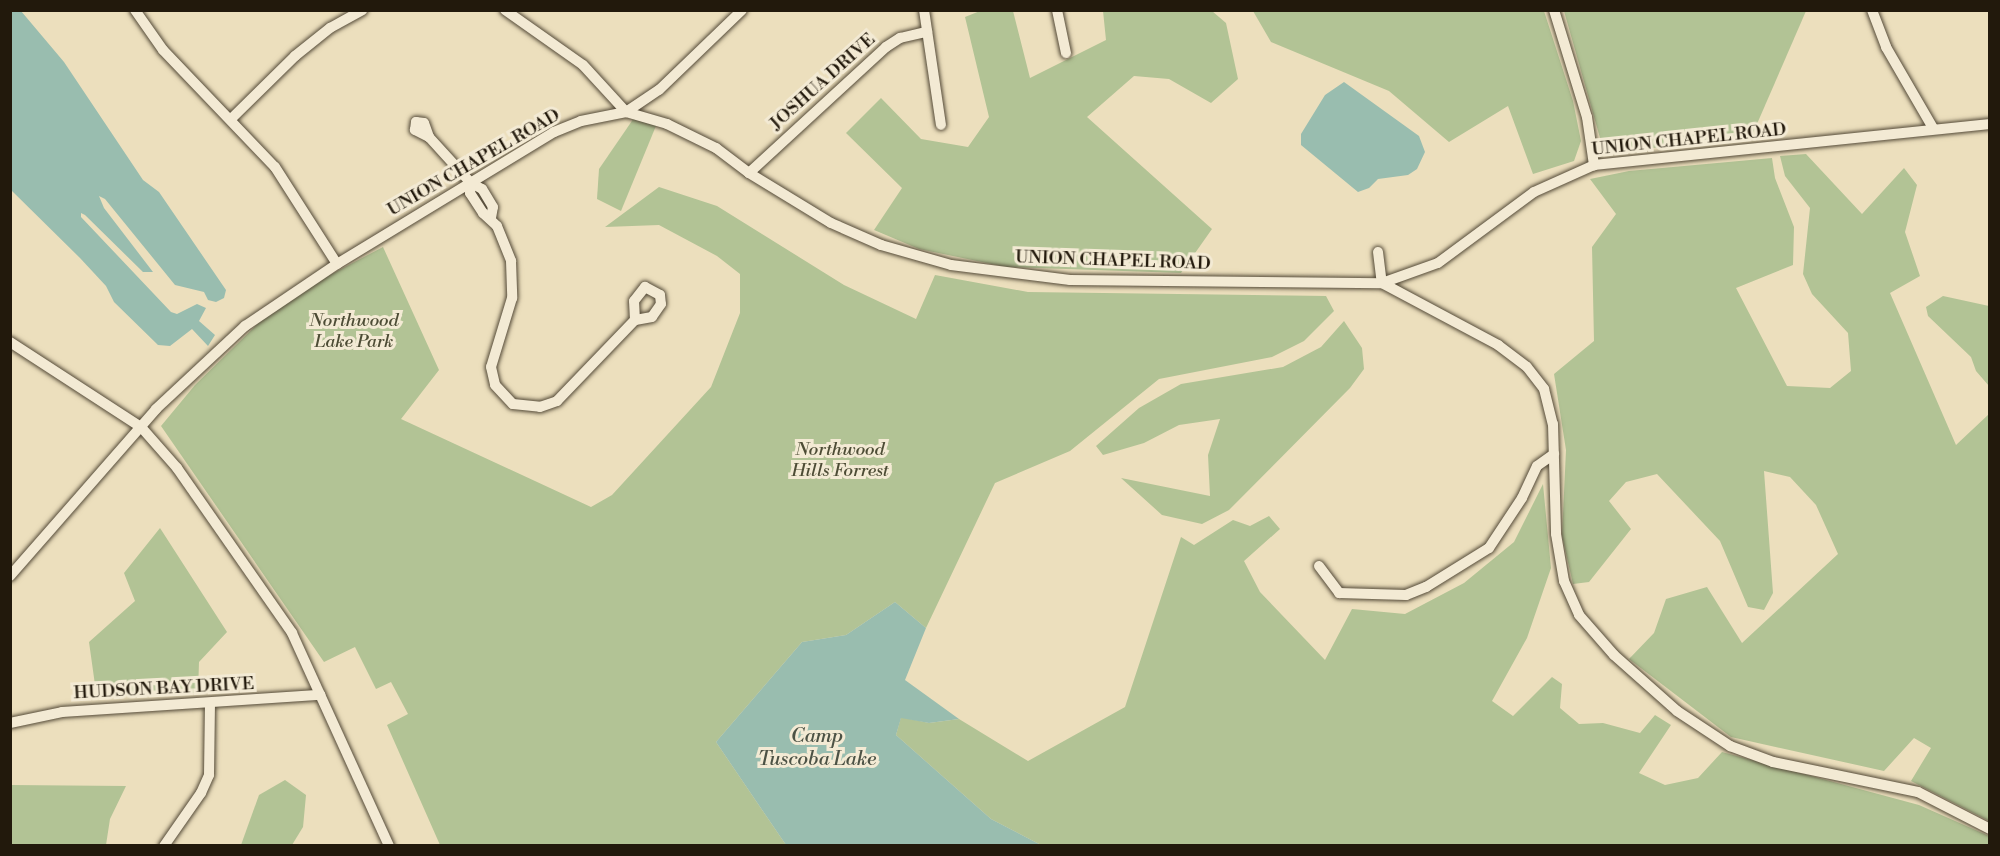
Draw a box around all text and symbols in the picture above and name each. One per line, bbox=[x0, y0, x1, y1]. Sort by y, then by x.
street label: JOSHUA DRIVE bbox=[766, 29, 880, 135]
street label: UNION CHAPEL ROAD bbox=[384, 105, 564, 221]
street label: UNION CHAPEL ROAD bbox=[1590, 119, 1788, 161]
street label: UNION CHAPEL ROAD bbox=[1015, 247, 1211, 275]
park label: Northwood Lake Park bbox=[309, 311, 399, 354]
park label: Northwood Hills Forrest bbox=[791, 440, 889, 482]
street label: HUDSON BAY DRIVE bbox=[73, 673, 255, 705]
water label: Camp Tuscoba Lake bbox=[758, 724, 876, 771]

